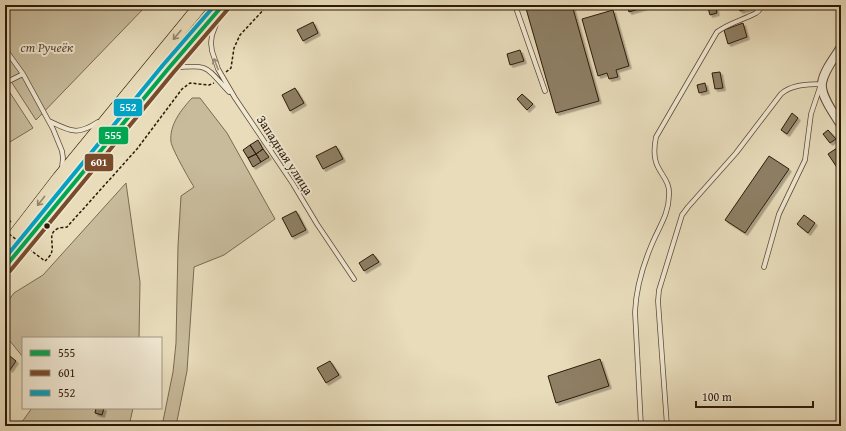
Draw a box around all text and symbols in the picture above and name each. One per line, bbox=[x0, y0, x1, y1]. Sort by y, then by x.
one-way arrow bbox=[172, 30, 181, 40]
park label: ст Ручеёк bbox=[21, 38, 74, 57]
one-way arrow bbox=[212, 59, 220, 71]
line badge: 552 bbox=[113, 98, 143, 117]
text: 552 bbox=[119, 99, 137, 115]
street label: Западная улица bbox=[252, 111, 318, 199]
line badge: 555 bbox=[98, 126, 129, 145]
text: 555 bbox=[104, 127, 122, 143]
line badge: 601 bbox=[84, 153, 114, 172]
text: 601 bbox=[90, 154, 108, 170]
one-way arrow bbox=[37, 195, 46, 206]
unlabelled marker bbox=[42, 221, 52, 231]
legend bbox=[22, 337, 162, 409]
text: 555 bbox=[58, 344, 76, 361]
text: 601 bbox=[58, 364, 76, 381]
scale bar bbox=[696, 383, 813, 409]
text: 552 bbox=[58, 384, 76, 401]
text: 100 m bbox=[702, 388, 732, 405]

